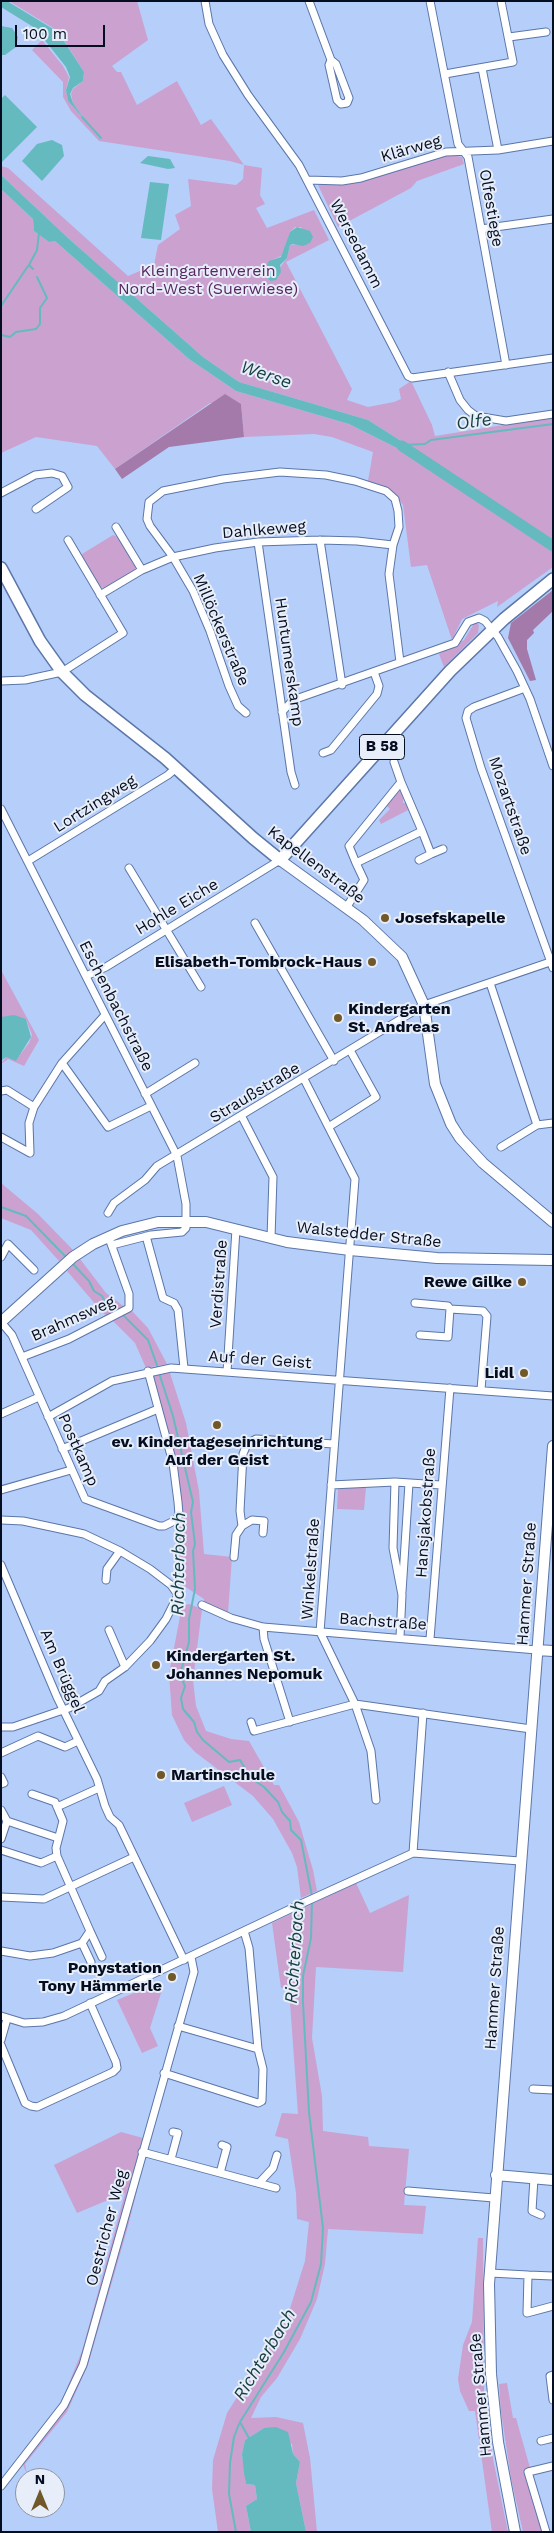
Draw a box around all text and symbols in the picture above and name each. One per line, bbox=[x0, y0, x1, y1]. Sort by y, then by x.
scale bar bbox=[18, 15, 108, 47]
text: 100 m bbox=[23, 25, 67, 43]
street label: Klärweg bbox=[379, 131, 443, 167]
street label: Olfestiege bbox=[475, 168, 507, 248]
street label: Wersedamm bbox=[325, 196, 387, 292]
park label: Kleingartenverein Nord-West (Suerwiese) bbox=[118, 261, 298, 299]
water label: Werse bbox=[238, 356, 294, 394]
water label: Olfe bbox=[455, 409, 493, 435]
street label: Dahlkeweg bbox=[221, 517, 307, 543]
street label: Millöckerstraße bbox=[189, 571, 253, 689]
street label: Huntumerskamp bbox=[270, 596, 308, 728]
road number: B 58 bbox=[360, 734, 404, 760]
street label: Mozartstraße bbox=[484, 754, 536, 858]
street label: Lortzingweg bbox=[50, 771, 140, 837]
street label: Kapellenstraße bbox=[263, 822, 369, 908]
street label: Hohle Eiche bbox=[132, 875, 222, 939]
place label: Josefskapelle bbox=[395, 908, 505, 928]
marker: Josefskapelle bbox=[379, 912, 391, 924]
street label: Eschenbachstraße bbox=[75, 937, 157, 1075]
place label: Elisabeth-Tombrock-Haus bbox=[155, 952, 362, 972]
marker: Elisabeth-Tombrock-Haus bbox=[366, 956, 378, 968]
place label: Kindergarten St. Andreas bbox=[348, 999, 451, 1037]
marker: Kindergarten St. Andreas bbox=[332, 1012, 344, 1024]
street label: Straußstraße bbox=[206, 1059, 304, 1127]
street label: Walstedder Straße bbox=[296, 1218, 442, 1252]
street label: Verdistraße bbox=[206, 1239, 232, 1329]
place label: Rewe Gilke bbox=[424, 1272, 512, 1292]
marker: Rewe Gilke bbox=[516, 1276, 528, 1288]
street label: Brahmsweg bbox=[28, 1292, 118, 1346]
street label: Auf der Geist bbox=[208, 1347, 312, 1373]
place label: Lidl bbox=[484, 1363, 514, 1383]
marker: Lidl bbox=[518, 1367, 530, 1379]
street label: Postkamp bbox=[53, 1411, 103, 1489]
marker: ev. Kindertageseinrichtung Auf der Geist bbox=[211, 1419, 223, 1431]
place label: ev. Kindertageseinrichtung Auf der Geist bbox=[111, 1432, 323, 1470]
street label: Hansjakobstraße bbox=[412, 1447, 440, 1579]
water label: Richterbach bbox=[167, 1512, 191, 1616]
street label: Winkelstraße bbox=[298, 1517, 324, 1621]
street label: Hammer Straße bbox=[513, 1522, 541, 1646]
street label: Bachstraße bbox=[338, 1609, 428, 1635]
street label: Am Brüggel bbox=[36, 1626, 88, 1716]
place label: Kindergarten St. Johannes Nepomuk bbox=[166, 1646, 322, 1684]
marker: Kindergarten St. Johannes Nepomuk bbox=[150, 1659, 162, 1671]
place label: Martinschule bbox=[171, 1765, 275, 1785]
marker: Martinschule bbox=[155, 1769, 167, 1781]
water label: Richterbach bbox=[281, 1900, 309, 2004]
street label: Hammer Straße bbox=[481, 1926, 509, 2050]
place label: Ponystation Tony Hämmerle bbox=[38, 1958, 162, 1996]
marker: Ponystation Tony Hämmerle bbox=[166, 1971, 178, 1983]
street label: Oestricher Weg bbox=[82, 2168, 132, 2288]
water label: Richterbach bbox=[229, 2305, 301, 2405]
street label: Hammer Straße bbox=[466, 2332, 496, 2458]
north arrow bbox=[15, 2468, 65, 2518]
text: N bbox=[35, 2471, 45, 2487]

